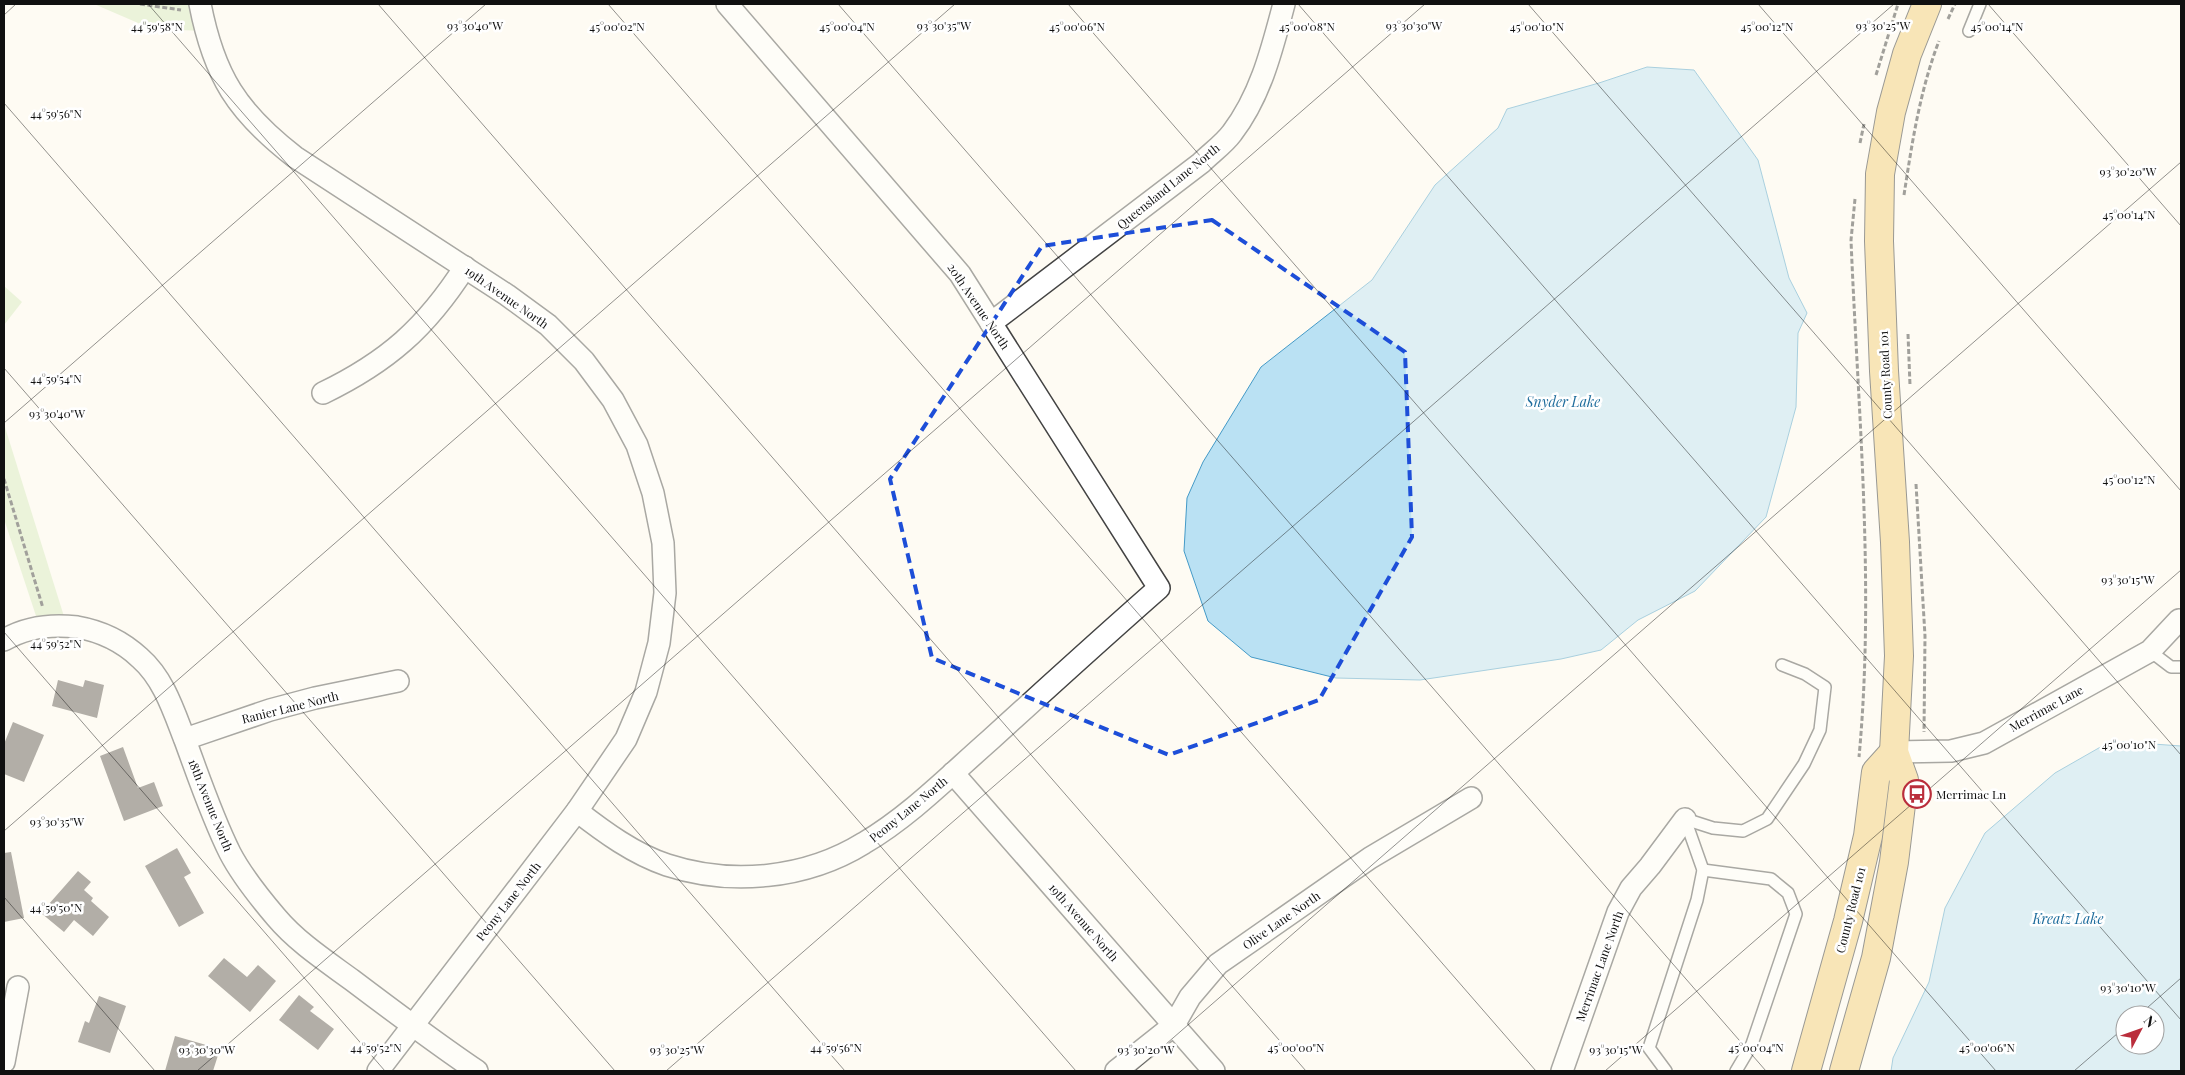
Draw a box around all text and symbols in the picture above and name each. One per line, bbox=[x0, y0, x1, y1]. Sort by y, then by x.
text: 93°30'40"W bbox=[447, 17, 503, 33]
text: 93°30'35"W bbox=[917, 17, 971, 33]
text: 93°30'30"W bbox=[1386, 17, 1442, 33]
text: 93°30'25"W bbox=[1856, 17, 1911, 33]
text: 44°59'58"N bbox=[131, 18, 183, 34]
text: 45°00'02"N bbox=[589, 18, 645, 34]
text: 45°00'04"N bbox=[819, 18, 875, 34]
text: 45°00'06"N bbox=[1049, 18, 1106, 34]
text: 45°00'08"N bbox=[1279, 18, 1336, 34]
text: 45°00'10"N bbox=[1510, 18, 1565, 34]
text: 45°00'12"N bbox=[1741, 18, 1794, 34]
text: 45°00'14"N bbox=[1970, 18, 2024, 34]
text: 44°59'56"N bbox=[30, 105, 82, 121]
street label: Queensland Lane North bbox=[1113, 140, 1223, 232]
text: 93°30'20"W bbox=[2100, 163, 2157, 179]
text: 45°00'14"N bbox=[2102, 206, 2156, 222]
street label: 20th Avenue North bbox=[944, 260, 1014, 352]
street label: 19th Avenue North bbox=[462, 262, 552, 332]
street label: County Road 101 bbox=[1875, 330, 1895, 420]
text: 44°59'54"N bbox=[30, 370, 82, 386]
water label: Snyder Lake bbox=[1525, 392, 1600, 411]
text: 93°30'40"W bbox=[29, 405, 85, 421]
text: 45°00'12"N bbox=[2103, 471, 2156, 487]
text: 93°30'15"W bbox=[2101, 571, 2155, 587]
text: 44°59'52"N bbox=[30, 635, 82, 651]
street label: Merrimac Lane bbox=[2006, 681, 2086, 735]
street label: Ranier Lane North bbox=[240, 687, 340, 727]
text: 45°00'10"N bbox=[2102, 736, 2157, 752]
street label: 18th Avenue North bbox=[185, 756, 237, 854]
street label: Peony Lane North bbox=[866, 773, 950, 845]
bus stop icon: Merrimac Ln bbox=[1902, 779, 1932, 809]
place label: Merrimac Ln bbox=[1936, 786, 2006, 802]
text: 93°30'35"W bbox=[30, 813, 84, 829]
street label: Peony Lane North bbox=[472, 858, 544, 944]
street label: County Road 101 bbox=[1832, 865, 1869, 955]
street label: 19th Avenue North bbox=[1046, 880, 1122, 964]
street label: Olive Lane North bbox=[1239, 887, 1323, 953]
text: 44°59'50"N bbox=[30, 899, 83, 915]
street label: Merrimac Lane North bbox=[1572, 908, 1626, 1024]
water label: Kreatz Lake bbox=[2031, 909, 2104, 928]
text: 93°30'10"W bbox=[2100, 979, 2156, 995]
north arrow bbox=[2115, 1005, 2165, 1055]
text: N bbox=[2140, 1011, 2161, 1031]
text: 44°59'52"N bbox=[350, 1039, 402, 1055]
text: 44°59'56"N bbox=[810, 1039, 862, 1055]
text: 45°00'00"N bbox=[1268, 1039, 1325, 1055]
text: 45°00'04"N bbox=[1728, 1039, 1784, 1055]
text: 45°00'06"N bbox=[1959, 1039, 2016, 1055]
text: 93°30'30"W bbox=[179, 1041, 235, 1057]
text: 93°30'25"W bbox=[650, 1041, 705, 1057]
text: 93°30'20"W bbox=[1118, 1041, 1175, 1057]
text: 93°30'15"W bbox=[1589, 1041, 1643, 1057]

